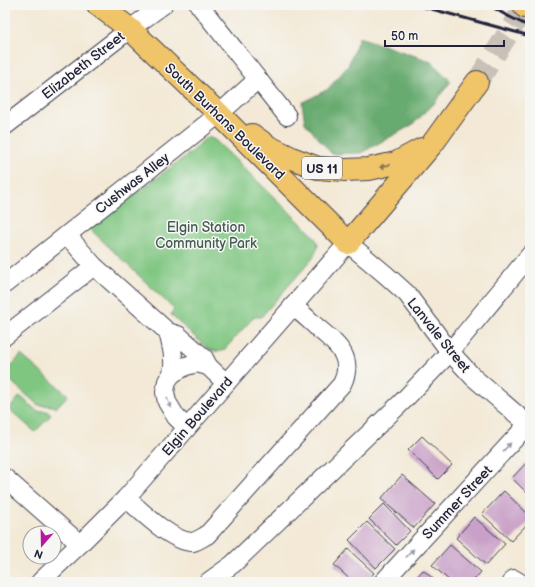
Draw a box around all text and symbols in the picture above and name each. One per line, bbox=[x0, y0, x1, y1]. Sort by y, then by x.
scale bar bbox=[385, 22, 504, 48]
street label: Elizabeth Street bbox=[39, 27, 129, 103]
text: 50 m bbox=[391, 29, 418, 44]
street label: South Burhans Boulevard bbox=[161, 60, 288, 183]
street label: Cushwas Alley bbox=[92, 149, 173, 218]
road number: US 11 bbox=[302, 157, 342, 179]
one-way arrow bbox=[379, 163, 392, 169]
park label: Elgin Station Community Park bbox=[155, 219, 257, 252]
street label: Lanvale Street bbox=[403, 295, 474, 377]
street label: Elgin Boulevard bbox=[158, 373, 236, 459]
one-way arrow bbox=[165, 397, 172, 409]
one-way arrow bbox=[502, 442, 512, 452]
street label: Summer Street bbox=[419, 461, 496, 543]
north arrow bbox=[22, 525, 62, 565]
text: N bbox=[33, 546, 45, 561]
one-way arrow bbox=[405, 548, 414, 558]

